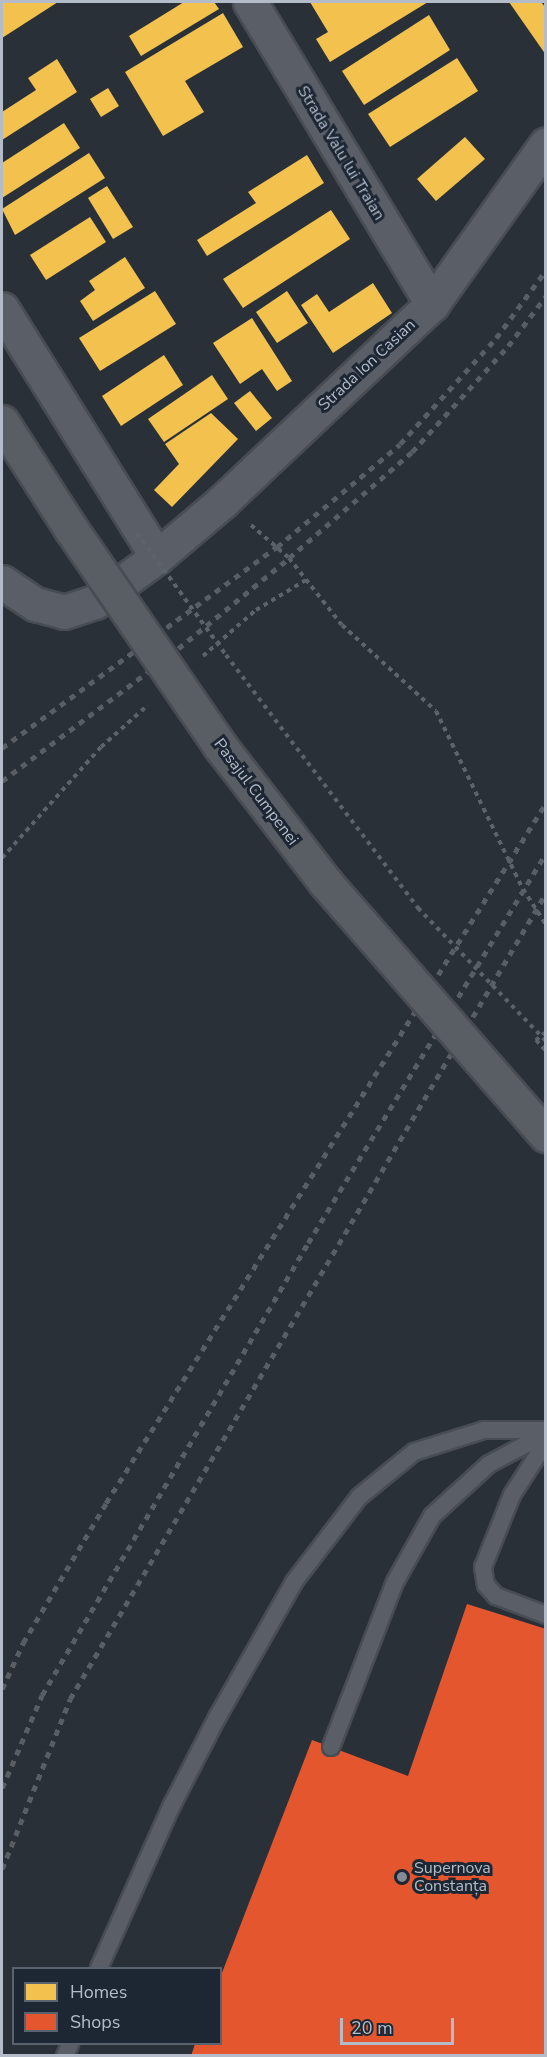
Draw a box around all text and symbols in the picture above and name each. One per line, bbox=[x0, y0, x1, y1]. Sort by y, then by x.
street label: Strada Valu lui Traian bbox=[293, 82, 389, 224]
street label: Strada Ion Casian bbox=[315, 315, 419, 415]
street label: Pasajul Cumpenei bbox=[210, 735, 302, 849]
place label: Supernova Constanța bbox=[414, 1858, 491, 1896]
marker: Supernova Constanța bbox=[395, 1870, 409, 1884]
legend bbox=[12, 1967, 222, 2045]
text: Homes bbox=[70, 1980, 127, 2004]
scale bar bbox=[343, 2006, 457, 2044]
text: Shops bbox=[70, 2010, 120, 2034]
text: 20 m bbox=[351, 2016, 393, 2040]

